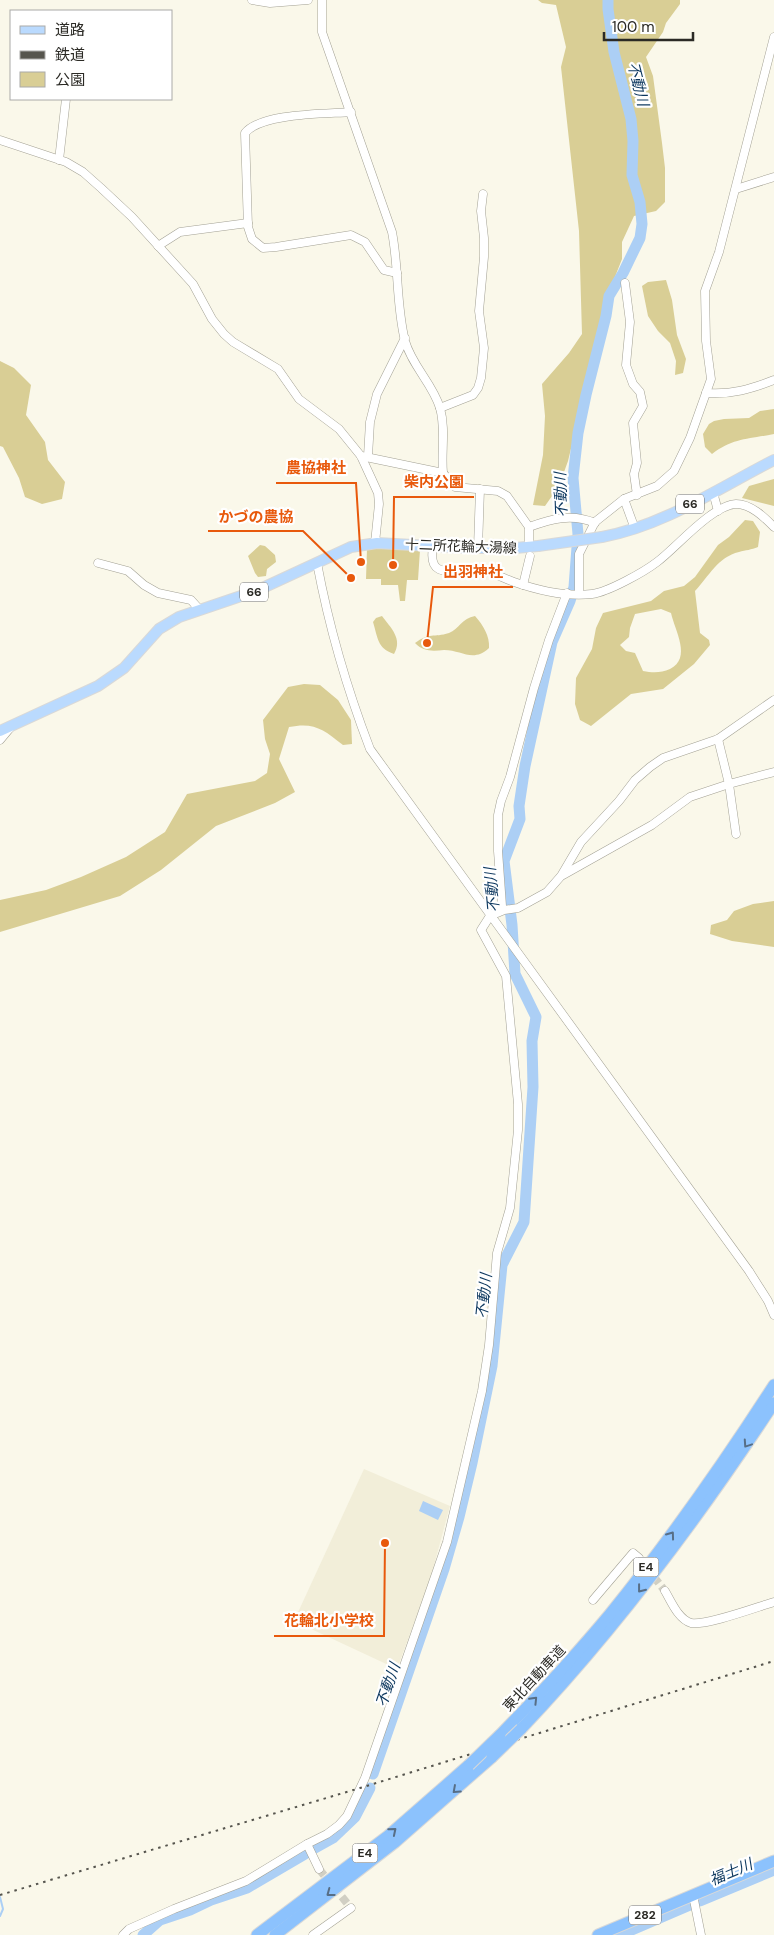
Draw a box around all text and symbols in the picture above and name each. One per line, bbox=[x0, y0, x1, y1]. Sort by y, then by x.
legend bbox=[10, 10, 172, 100]
scale bar bbox=[604, 10, 693, 42]
text: 100 m bbox=[612, 17, 655, 37]
text: 道路 bbox=[55, 20, 85, 40]
text: 鉄道 bbox=[55, 45, 85, 65]
water label: 不動川 bbox=[623, 60, 654, 110]
text: 公園 bbox=[55, 70, 85, 90]
callout: 農協神社 bbox=[276, 453, 356, 483]
text: 農協神社 bbox=[286, 458, 346, 478]
callout: 柴内公園 bbox=[394, 467, 474, 497]
water label: 不動川 bbox=[550, 470, 572, 518]
text: 柴内公園 bbox=[404, 472, 464, 492]
road number: 66 bbox=[676, 494, 704, 514]
callout: かづの農協 bbox=[208, 501, 303, 531]
text: かづの農協 bbox=[218, 507, 294, 527]
street label: 十二所花輪大湯線 bbox=[405, 535, 517, 557]
callout: 出羽神社 bbox=[433, 557, 513, 587]
text: 出羽神社 bbox=[443, 562, 503, 582]
road number: 66 bbox=[240, 582, 268, 602]
water label: 不動川 bbox=[480, 865, 504, 913]
water label: 不動川 bbox=[472, 1271, 497, 1319]
one-way arrow bbox=[744, 1438, 753, 1448]
one-way arrow bbox=[665, 1531, 674, 1541]
road number: E4 bbox=[634, 1558, 658, 1576]
one-way arrow bbox=[638, 1584, 647, 1593]
callout: 花輪北小学校 bbox=[274, 1606, 384, 1636]
text: 花輪北小学校 bbox=[284, 1611, 374, 1631]
street label: 東北自動車道 bbox=[499, 1641, 569, 1715]
water label: 不動川 bbox=[371, 1659, 405, 1710]
one-way arrow bbox=[528, 1697, 537, 1706]
one-way arrow bbox=[452, 1784, 461, 1793]
one-way arrow bbox=[387, 1829, 396, 1837]
road number: E4 bbox=[352, 1844, 378, 1862]
water label: 福士川 bbox=[706, 1853, 757, 1890]
one-way arrow bbox=[326, 1887, 336, 1896]
road number: 282 bbox=[629, 1906, 661, 1924]

